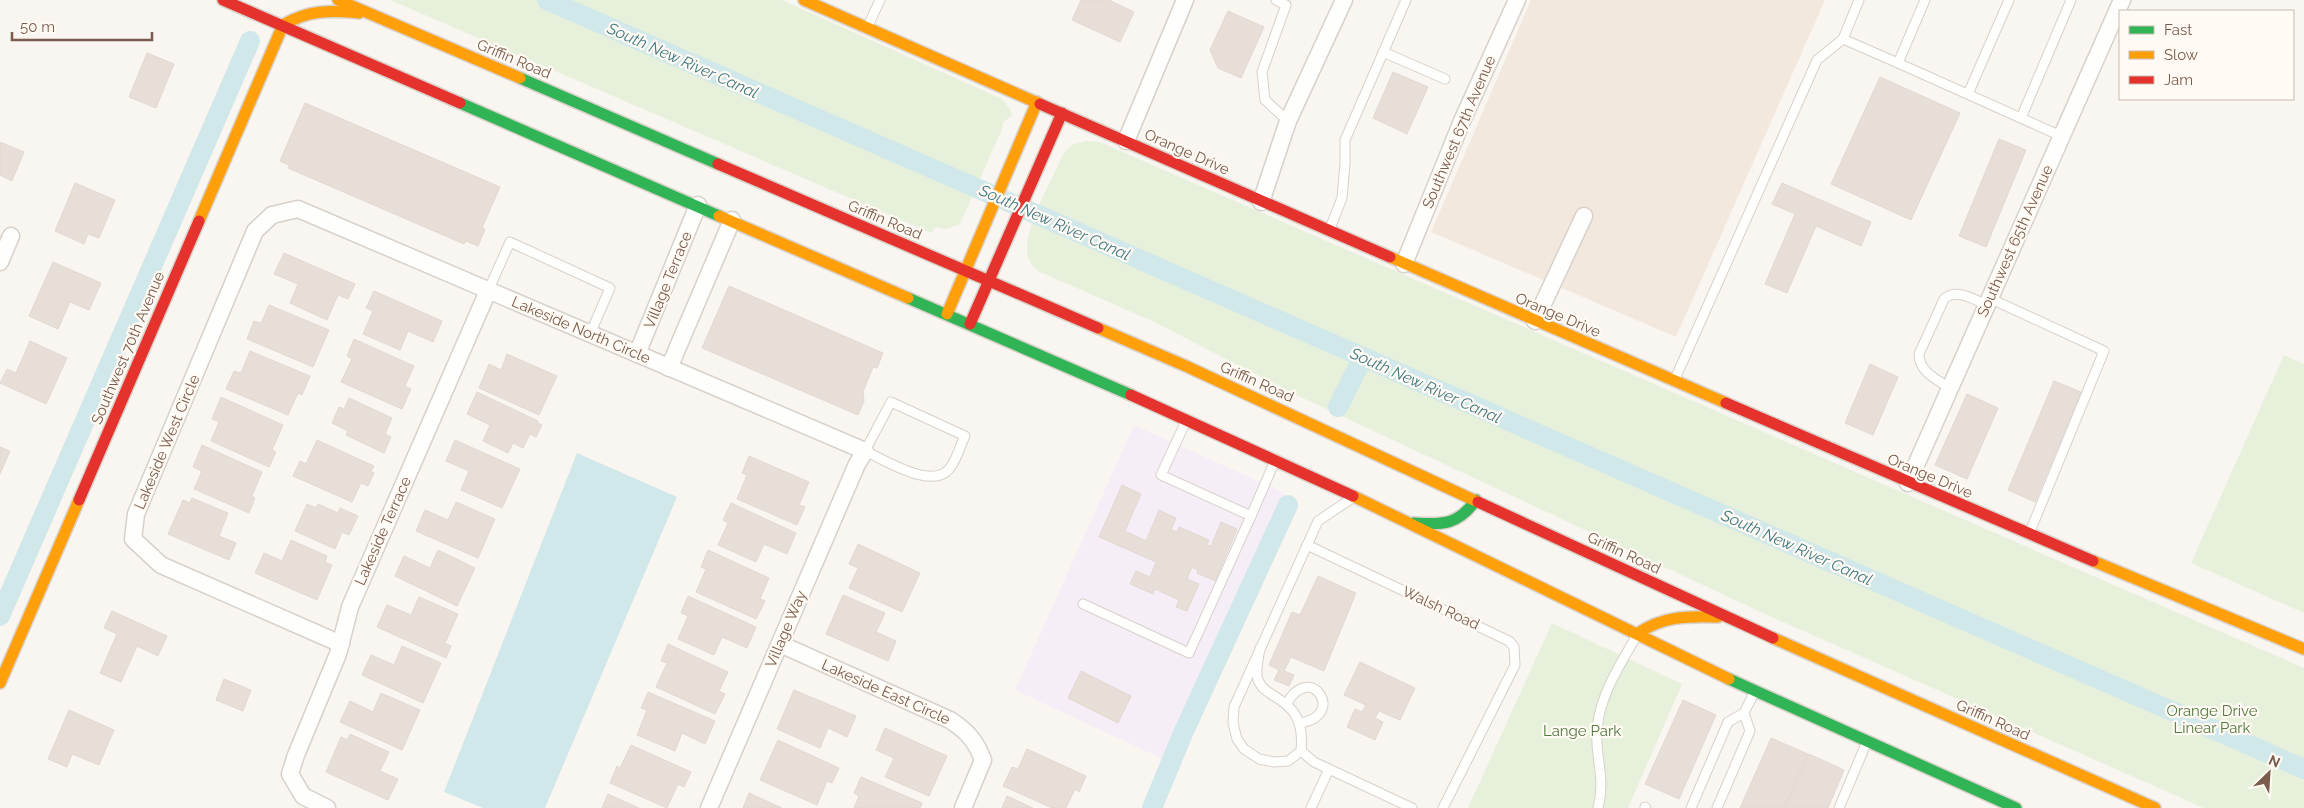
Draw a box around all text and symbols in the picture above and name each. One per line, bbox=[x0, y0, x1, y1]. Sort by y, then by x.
scale bar bbox=[12, 10, 152, 42]
legend bbox=[2119, 10, 2294, 100]
text: 50 m bbox=[20, 18, 55, 36]
water label: South New River Canal bbox=[604, 18, 761, 102]
text: Fast bbox=[2164, 21, 2192, 39]
street label: Griffin Road bbox=[474, 35, 554, 83]
text: Slow bbox=[2164, 46, 2198, 64]
street label: Southwest 67th Avenue bbox=[1419, 53, 1499, 211]
text: Jam bbox=[2164, 71, 2193, 89]
street label: Orange Drive bbox=[1142, 125, 1232, 179]
street label: Southwest 65th Avenue bbox=[1973, 162, 2057, 320]
water label: South New River Canal bbox=[976, 180, 1133, 264]
street label: Griffin Road bbox=[845, 196, 925, 244]
street label: Village Terrace bbox=[640, 229, 696, 331]
street label: Southwest 70th Avenue bbox=[88, 269, 168, 427]
street label: Orange Drive bbox=[1513, 289, 1604, 341]
street label: Lakeside North Circle bbox=[509, 293, 653, 367]
water label: South New River Canal bbox=[1347, 343, 1504, 427]
street label: Griffin Road bbox=[1217, 358, 1297, 406]
street label: Lakeside West Circle bbox=[130, 372, 204, 512]
street label: Orange Drive bbox=[1885, 450, 1976, 502]
street label: Lakeside Terrace bbox=[351, 474, 415, 588]
water label: South New River Canal bbox=[1718, 505, 1875, 589]
street label: Griffin Road bbox=[1584, 528, 1664, 578]
street label: Walsh Road bbox=[1400, 582, 1482, 634]
street label: Village Way bbox=[762, 588, 810, 670]
street label: Lakeside East Circle bbox=[819, 656, 953, 729]
street label: Griffin Road bbox=[1953, 696, 2033, 744]
park label: Orange Drive Linear Park bbox=[2166, 702, 2258, 737]
park label: Lange Park bbox=[1543, 722, 1621, 740]
north arrow bbox=[2244, 748, 2294, 798]
text: N bbox=[2266, 752, 2283, 771]

